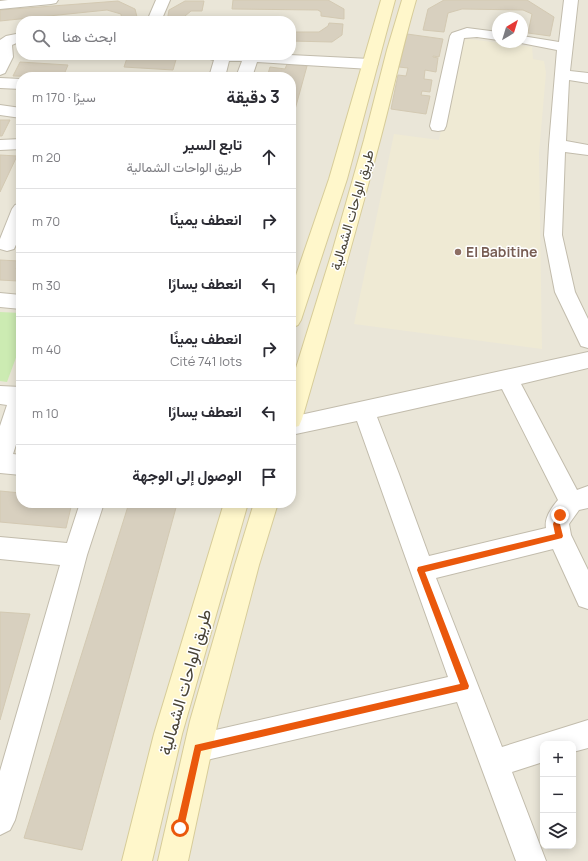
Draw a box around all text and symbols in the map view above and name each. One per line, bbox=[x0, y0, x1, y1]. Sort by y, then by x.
north arrow bbox=[492, 12, 528, 48]
search box bbox=[16, 16, 296, 60]
text: ابحث هنا bbox=[62, 26, 116, 47]
icon: search bbox=[30, 27, 52, 49]
text: 3 دقيقة bbox=[227, 85, 280, 108]
text: سيرًا · 170 m bbox=[32, 88, 96, 106]
text: تابع السير bbox=[183, 134, 242, 155]
icon: ahead bbox=[258, 146, 280, 168]
street label: طريق الواحات الشمالية bbox=[325, 147, 378, 272]
text: 20 m bbox=[32, 148, 61, 166]
text: طريق الواحات الشمالية bbox=[126, 158, 242, 176]
text: انعطف يمينًا bbox=[170, 209, 242, 230]
icon: right bbox=[258, 210, 280, 232]
text: 70 m bbox=[32, 212, 60, 230]
place label: El Babitine bbox=[466, 242, 537, 261]
marker: El Babitine bbox=[453, 247, 463, 257]
text: انعطف يسارًا bbox=[168, 273, 242, 294]
icon: left bbox=[258, 274, 280, 296]
text: 30 m bbox=[32, 276, 61, 294]
text: انعطف يمينًا bbox=[170, 328, 242, 349]
icon: right bbox=[258, 338, 280, 360]
text: 40 m bbox=[32, 340, 61, 358]
text: Cité 741 lots bbox=[170, 352, 242, 370]
text: انعطف يسارًا bbox=[168, 401, 242, 422]
icon: left bbox=[258, 402, 280, 424]
text: 10 m bbox=[32, 404, 59, 422]
text: الوصول إلى الوجهة bbox=[132, 465, 242, 486]
icon: arrive bbox=[258, 466, 280, 488]
route end bbox=[551, 506, 569, 524]
street label: طريق الواحات الشمالية bbox=[153, 606, 216, 758]
map controls bbox=[540, 741, 576, 849]
button: + bbox=[540, 741, 576, 777]
button: − bbox=[540, 777, 576, 813]
button: layers bbox=[540, 813, 576, 849]
route start bbox=[171, 819, 189, 837]

